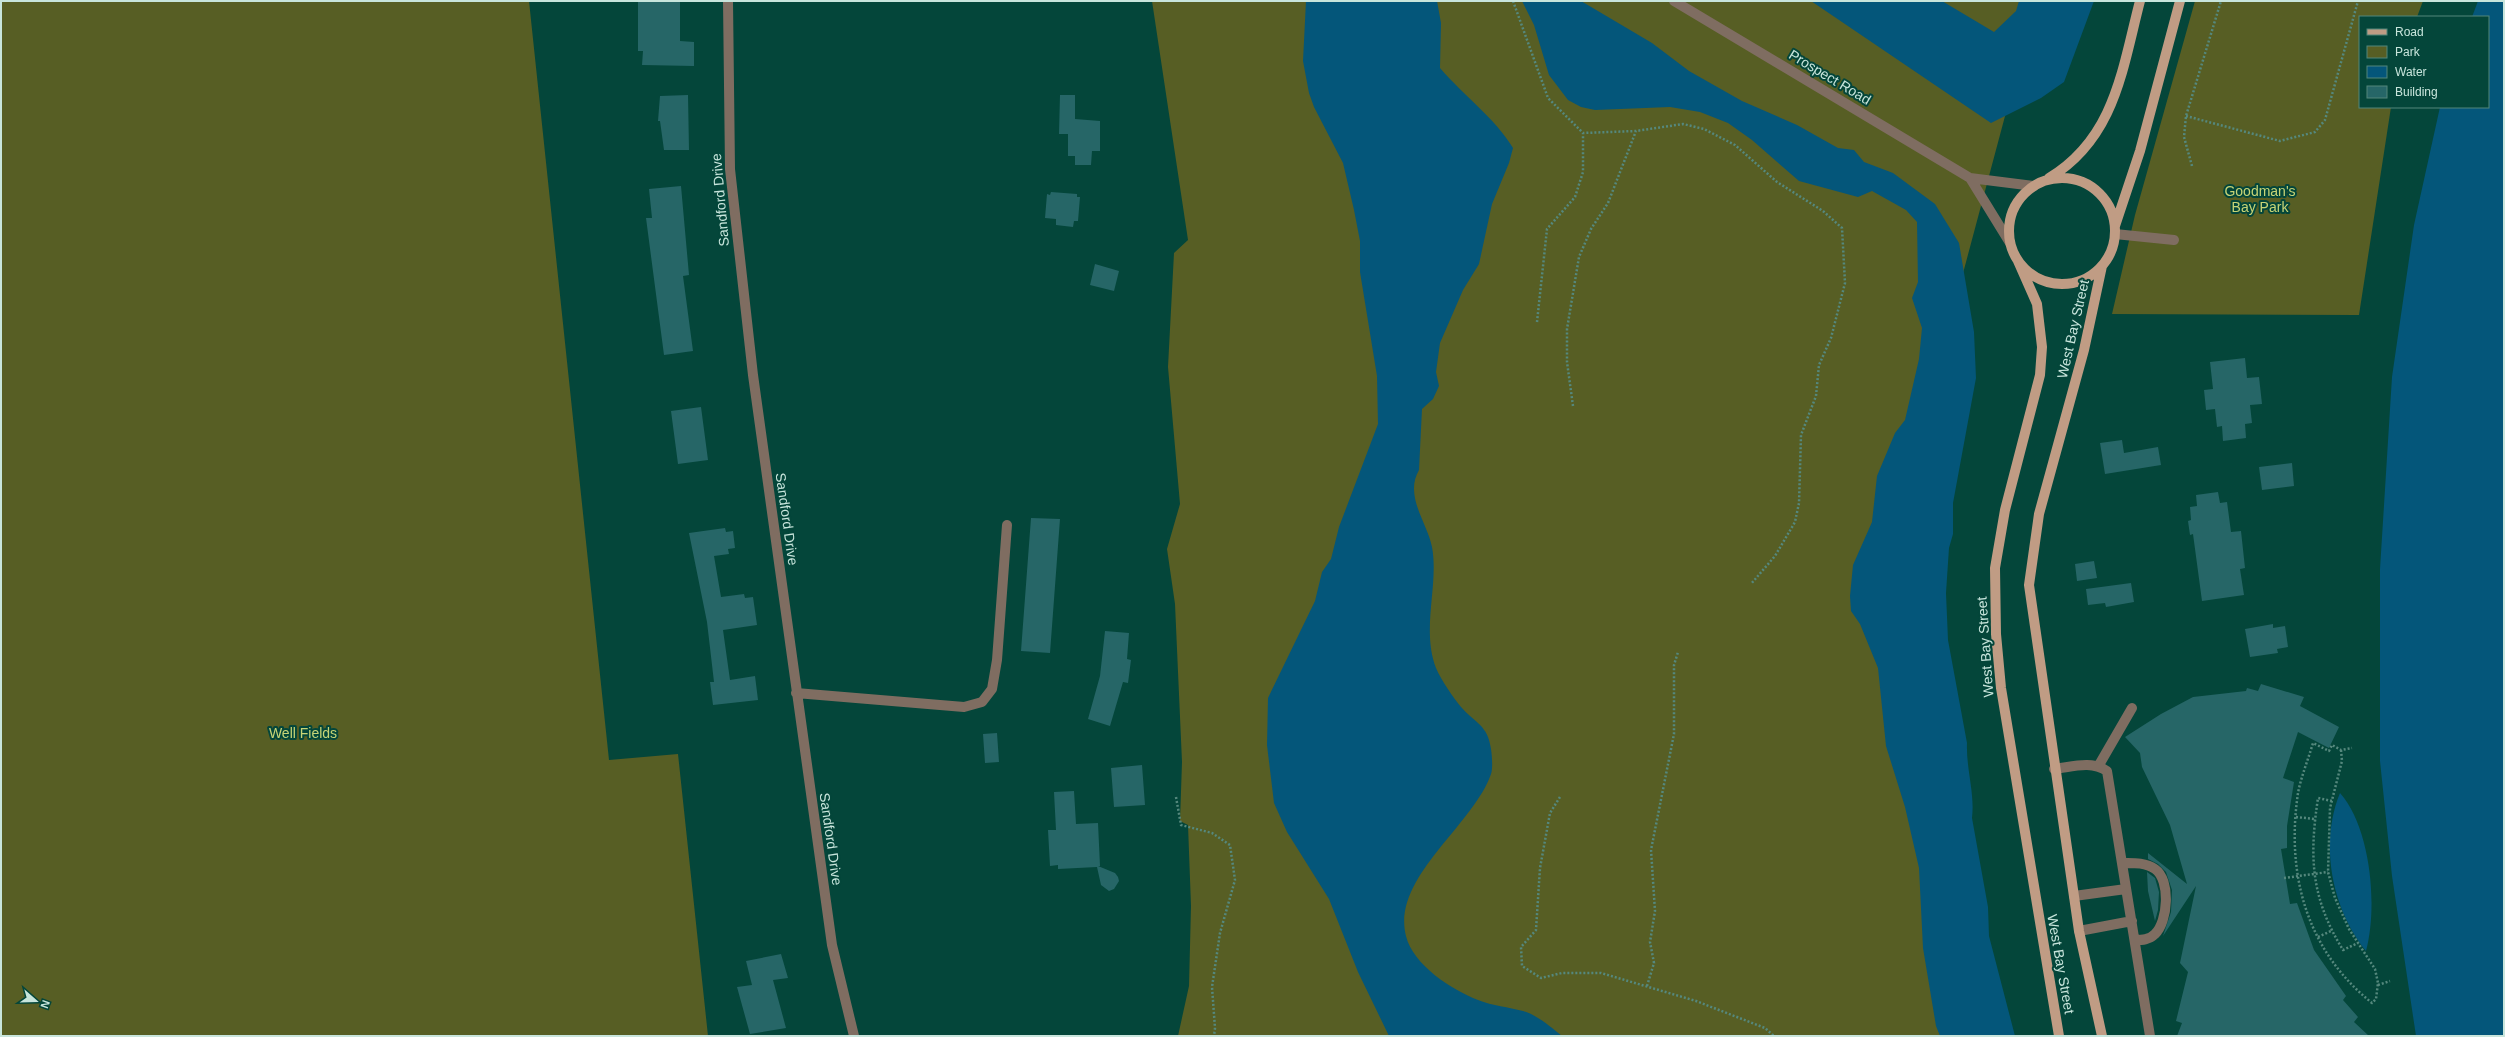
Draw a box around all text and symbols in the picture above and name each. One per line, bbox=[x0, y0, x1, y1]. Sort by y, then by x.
legend bbox=[2359, 16, 2489, 108]
text: Road bbox=[2395, 25, 2424, 39]
text: Park bbox=[2395, 45, 2421, 59]
street label: Prospect Road bbox=[1786, 46, 1874, 108]
text: Water bbox=[2395, 65, 2427, 79]
text: Building bbox=[2395, 85, 2438, 99]
street label: Sandford Drive bbox=[708, 153, 732, 247]
park label: Goodman's Bay Park bbox=[2224, 183, 2296, 215]
street label: West Bay Street bbox=[2054, 278, 2092, 380]
street label: Sandford Drive bbox=[773, 472, 801, 567]
street label: West Bay Street bbox=[1973, 596, 1996, 698]
park label: Well Fields bbox=[269, 725, 337, 741]
street label: Sandford Drive bbox=[817, 792, 845, 887]
street label: West Bay Street bbox=[2044, 913, 2078, 1015]
north arrow bbox=[16, 981, 56, 1021]
text: N bbox=[38, 999, 52, 1010]

